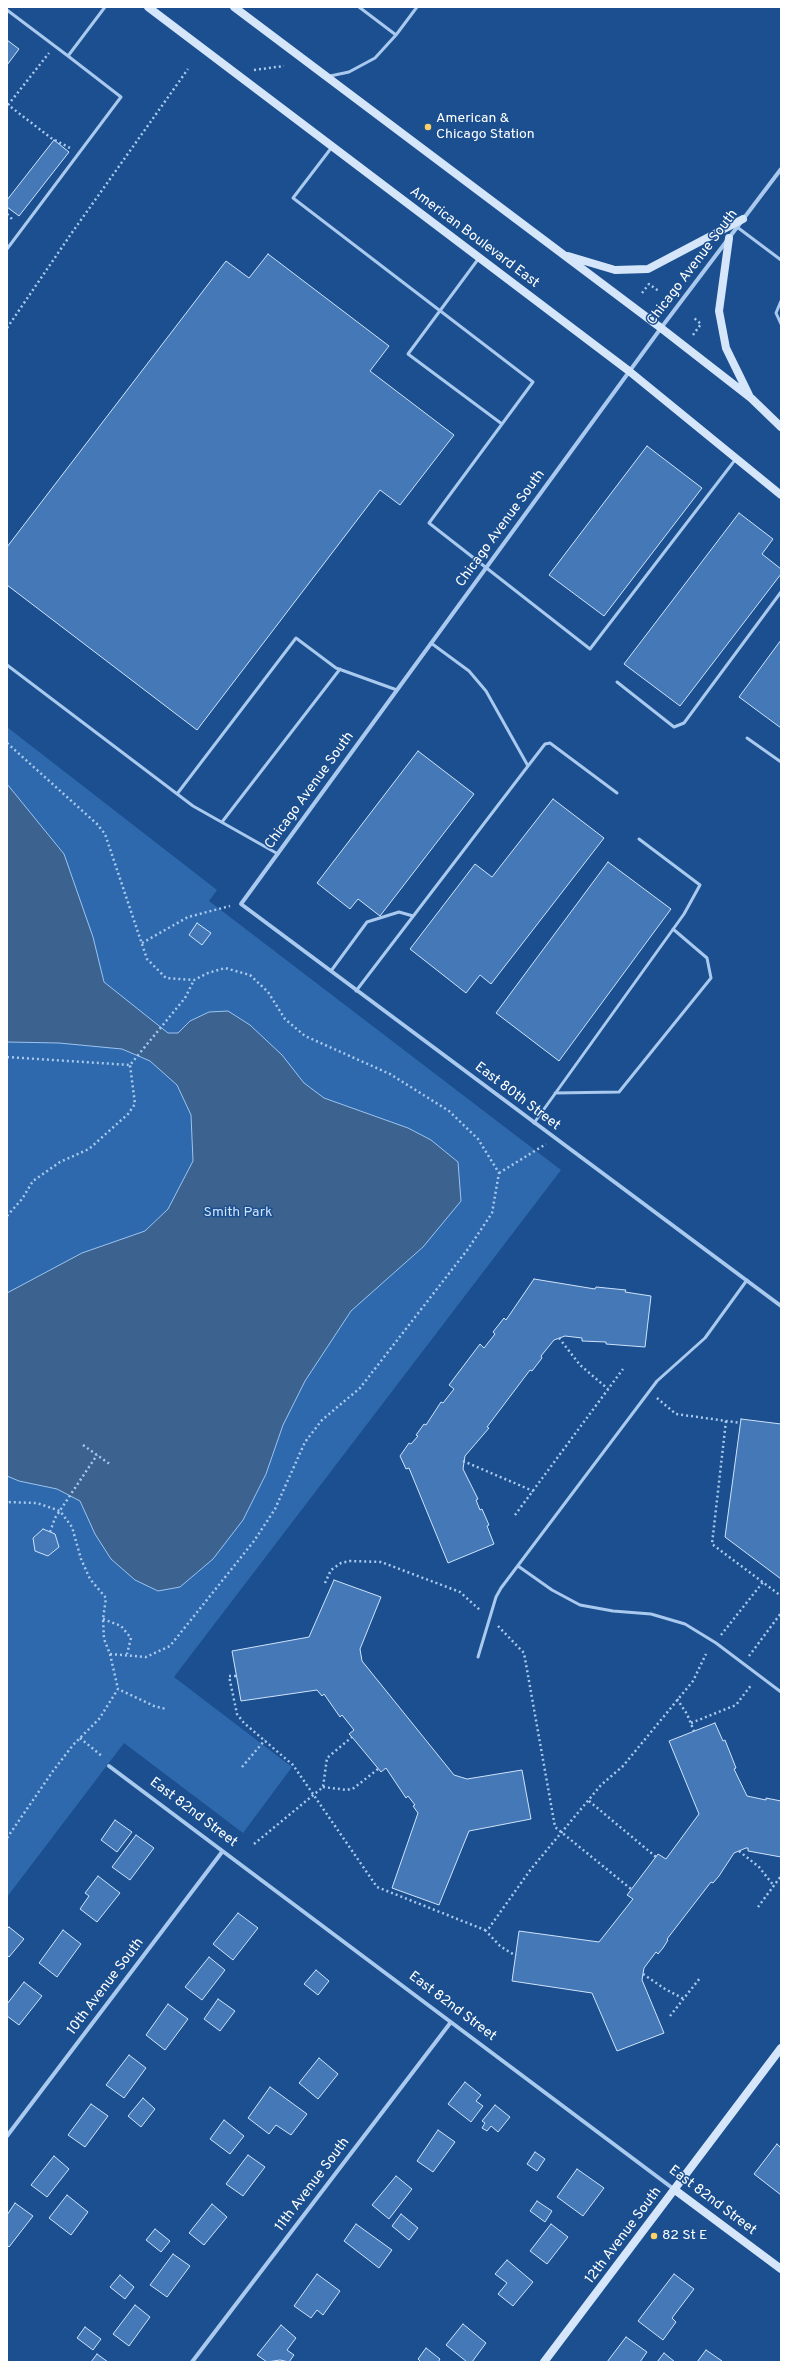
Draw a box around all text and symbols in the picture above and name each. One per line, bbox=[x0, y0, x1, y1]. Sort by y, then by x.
place label: American & Chicago Station bbox=[436, 111, 535, 144]
marker: American & Chicago Station bbox=[423, 122, 433, 132]
street label: American Boulevard East bbox=[406, 184, 542, 292]
street label: Chicago Avenue South bbox=[644, 207, 742, 329]
street label: Chicago Avenue South bbox=[453, 467, 549, 591]
street label: Chicago Avenue South bbox=[262, 729, 358, 853]
street label: East 80th Street bbox=[471, 1059, 563, 1135]
park label: Smith Park bbox=[204, 1205, 272, 1221]
street label: East 82nd Street bbox=[146, 1775, 240, 1851]
street label: 10th Avenue South bbox=[64, 1935, 148, 2039]
street label: East 82nd Street bbox=[405, 1969, 499, 2045]
street label: 11th Avenue South bbox=[272, 2135, 354, 2235]
street label: East 82nd Street bbox=[665, 2163, 759, 2239]
street label: 12th Avenue South bbox=[582, 2184, 666, 2288]
place label: 82 St E bbox=[662, 2228, 707, 2244]
marker: 82 St E bbox=[649, 2231, 659, 2241]

